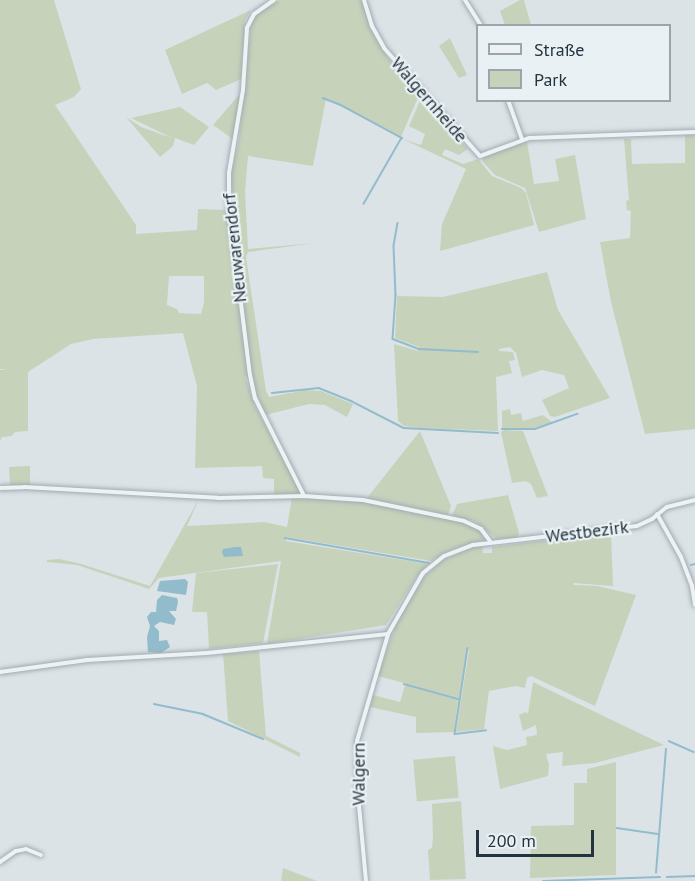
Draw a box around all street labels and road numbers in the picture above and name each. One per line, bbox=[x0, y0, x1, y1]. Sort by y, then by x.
street label: Walgernheide bbox=[386, 53, 472, 147]
street label: Neuwarendorf bbox=[219, 192, 251, 304]
street label: Westbezirk bbox=[544, 516, 630, 548]
street label: Walgern bbox=[348, 742, 370, 806]

